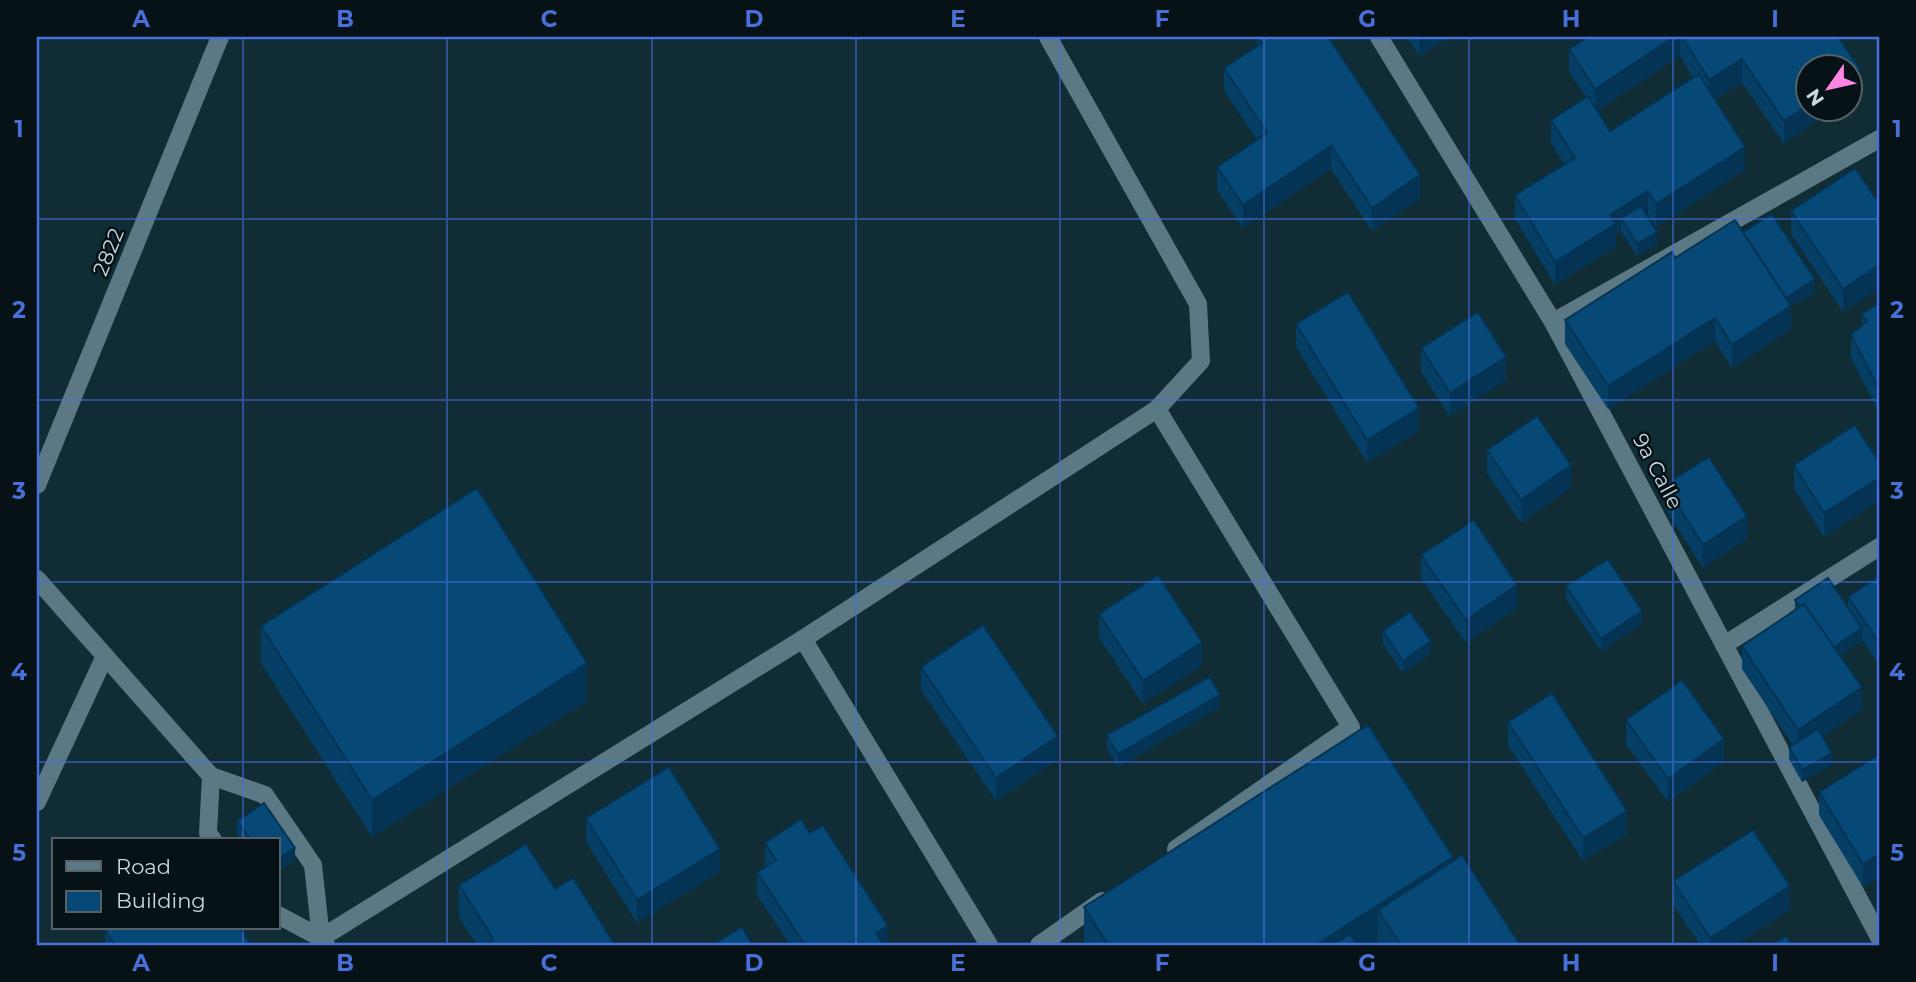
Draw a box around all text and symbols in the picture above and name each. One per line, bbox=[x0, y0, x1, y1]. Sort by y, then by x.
text: A bbox=[131, 5, 150, 33]
text: B bbox=[336, 5, 354, 33]
text: C bbox=[541, 5, 558, 33]
text: D bbox=[745, 5, 764, 33]
text: E bbox=[950, 5, 966, 33]
text: F bbox=[1155, 5, 1170, 33]
text: G bbox=[1358, 5, 1376, 33]
text: H bbox=[1562, 5, 1580, 33]
text: I bbox=[1771, 5, 1779, 33]
north arrow bbox=[1794, 52, 1864, 122]
text: N bbox=[1801, 84, 1829, 110]
text: 1 bbox=[14, 115, 24, 143]
text: 1 bbox=[1892, 115, 1902, 143]
street label: 2822 bbox=[87, 224, 129, 279]
text: 2 bbox=[12, 296, 26, 324]
text: 2 bbox=[1890, 296, 1904, 324]
street label: 9a Calle bbox=[1628, 429, 1688, 513]
text: 3 bbox=[11, 477, 26, 505]
text: 3 bbox=[1889, 477, 1904, 505]
text: 4 bbox=[11, 658, 27, 686]
text: 4 bbox=[1889, 658, 1905, 686]
legend bbox=[52, 838, 280, 930]
text: 5 bbox=[12, 839, 26, 867]
text: 5 bbox=[1890, 839, 1904, 867]
text: Road bbox=[116, 854, 171, 879]
text: Building bbox=[116, 888, 206, 913]
text: A bbox=[131, 949, 150, 977]
text: B bbox=[336, 949, 354, 977]
text: C bbox=[541, 949, 558, 977]
text: D bbox=[745, 949, 764, 977]
text: E bbox=[950, 949, 966, 977]
text: F bbox=[1155, 949, 1170, 977]
text: G bbox=[1358, 949, 1376, 977]
text: H bbox=[1562, 949, 1580, 977]
text: I bbox=[1771, 949, 1779, 977]

